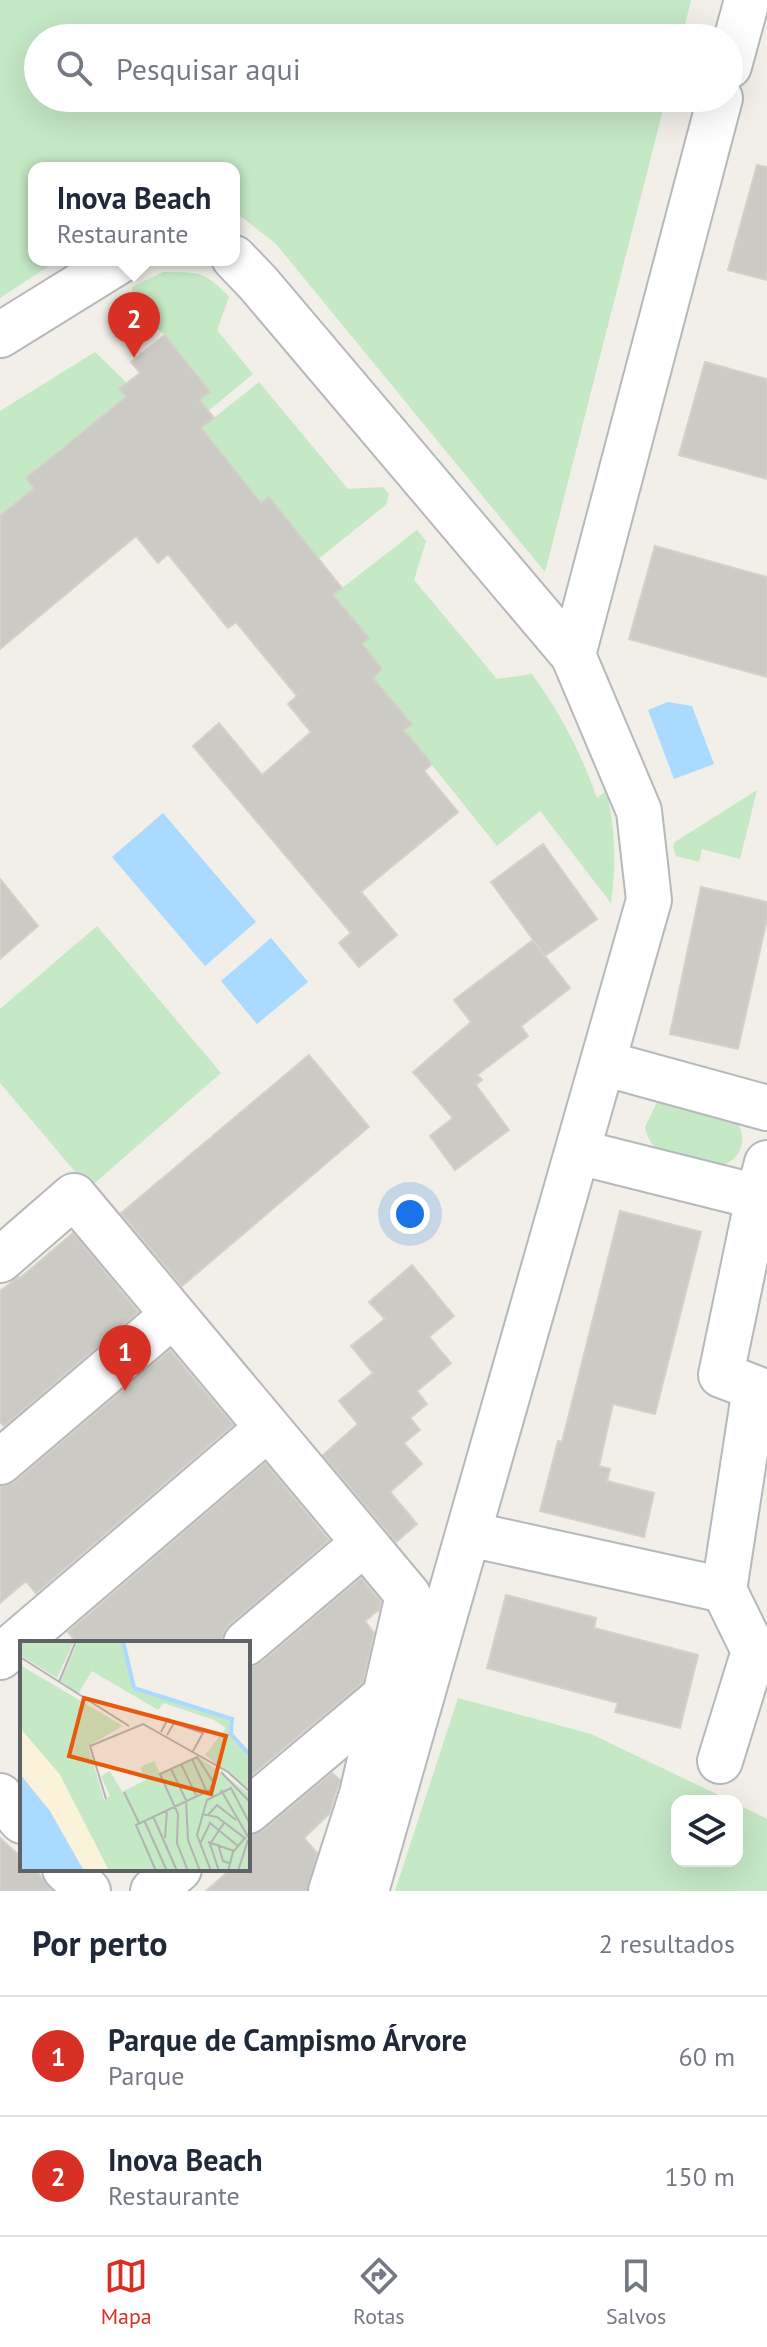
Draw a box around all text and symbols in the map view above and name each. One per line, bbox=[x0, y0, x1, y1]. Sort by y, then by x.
search box bbox=[24, 24, 743, 112]
icon: search bbox=[52, 46, 96, 90]
text: Pesquisar aqui bbox=[116, 49, 301, 88]
popup bbox=[28, 162, 240, 266]
text: Inova Beach bbox=[57, 178, 211, 217]
text: Restaurante bbox=[57, 217, 188, 250]
pin: 2 bbox=[108, 292, 160, 358]
your location bbox=[390, 1194, 430, 1234]
pin: 1 bbox=[99, 1325, 151, 1391]
inset map bbox=[20, 1641, 250, 1871]
map controls bbox=[671, 1795, 743, 1867]
button: layers bbox=[671, 1795, 743, 1867]
text: Por perto bbox=[32, 1921, 168, 1965]
text: 2 resultados bbox=[599, 1927, 735, 1960]
text: Parque de Campismo Árvore bbox=[108, 2020, 467, 2059]
text: 1 bbox=[51, 2040, 65, 2073]
text: 60 m bbox=[679, 2040, 735, 2073]
text: Parque bbox=[108, 2059, 185, 2092]
text: Inova Beach bbox=[108, 2140, 263, 2179]
text: 2 bbox=[51, 2160, 65, 2193]
text: 150 m bbox=[664, 2160, 735, 2193]
text: Restaurante bbox=[108, 2179, 240, 2212]
tab: Mapa bbox=[101, 2254, 152, 2330]
tab: Rotas bbox=[353, 2254, 405, 2330]
tab: Salvos bbox=[606, 2254, 666, 2330]

